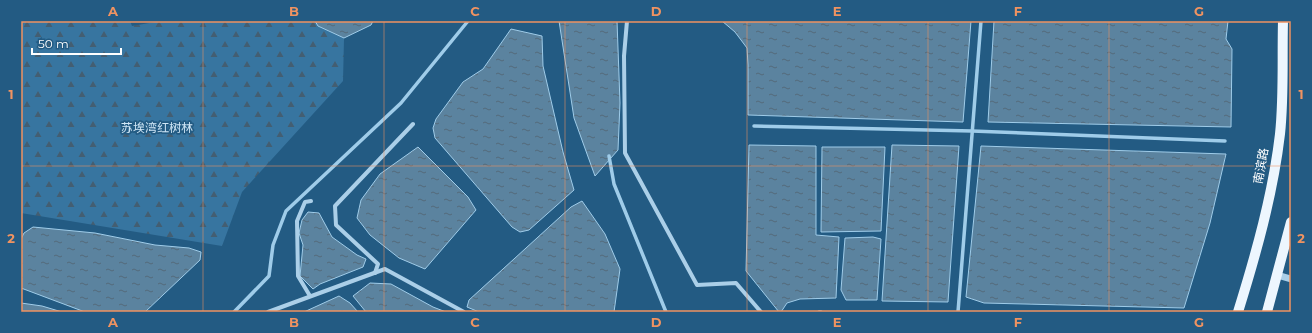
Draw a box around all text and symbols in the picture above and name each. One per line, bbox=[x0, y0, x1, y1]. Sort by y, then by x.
text: A bbox=[107, 3, 119, 19]
text: B bbox=[289, 3, 299, 19]
text: C bbox=[470, 3, 480, 19]
text: D bbox=[651, 3, 662, 19]
text: E bbox=[833, 3, 842, 19]
text: F bbox=[1014, 3, 1022, 19]
text: G bbox=[1194, 3, 1204, 19]
scale bar bbox=[32, 30, 121, 56]
text: 50 m bbox=[38, 36, 69, 51]
text: 1 bbox=[8, 86, 14, 102]
text: 1 bbox=[1298, 86, 1304, 102]
park label: 苏埃湾红树林 bbox=[121, 120, 193, 135]
street label: 南滨路 bbox=[1250, 147, 1271, 185]
text: 2 bbox=[7, 230, 15, 246]
text: 2 bbox=[1297, 230, 1305, 246]
text: A bbox=[107, 314, 119, 330]
text: B bbox=[289, 314, 299, 330]
text: C bbox=[470, 314, 480, 330]
text: D bbox=[651, 314, 662, 330]
text: E bbox=[833, 314, 842, 330]
text: F bbox=[1014, 314, 1022, 330]
text: G bbox=[1194, 314, 1204, 330]

